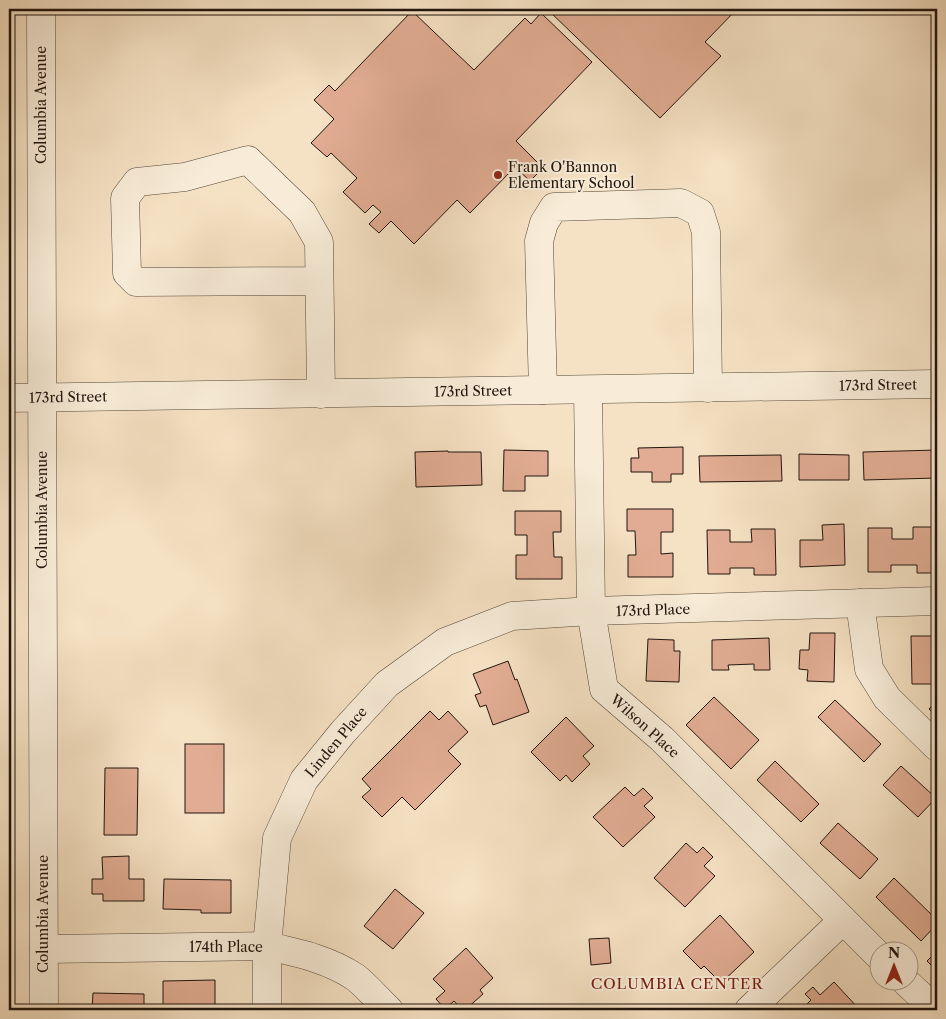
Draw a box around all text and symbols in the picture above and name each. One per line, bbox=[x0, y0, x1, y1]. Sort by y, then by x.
street label: Columbia Avenue bbox=[32, 46, 50, 164]
place label: Frank O'Bannon Elementary School bbox=[508, 158, 634, 192]
marker: Frank O'Bannon Elementary School bbox=[492, 169, 504, 181]
street label: 173rd Street bbox=[839, 375, 917, 395]
street label: 173rd Street bbox=[434, 381, 512, 401]
street label: 173rd Street bbox=[29, 387, 107, 407]
street label: Columbia Avenue bbox=[33, 451, 51, 569]
street label: 173rd Place bbox=[615, 600, 691, 620]
street label: Wilson Place bbox=[606, 690, 683, 762]
street label: Linden Place bbox=[301, 703, 371, 781]
street label: Columbia Avenue bbox=[34, 855, 52, 973]
street label: 174th Place bbox=[189, 938, 263, 956]
north arrow bbox=[868, 942, 918, 992]
text: N bbox=[888, 944, 900, 962]
district label: COLUMBIA CENTER bbox=[591, 974, 763, 993]

